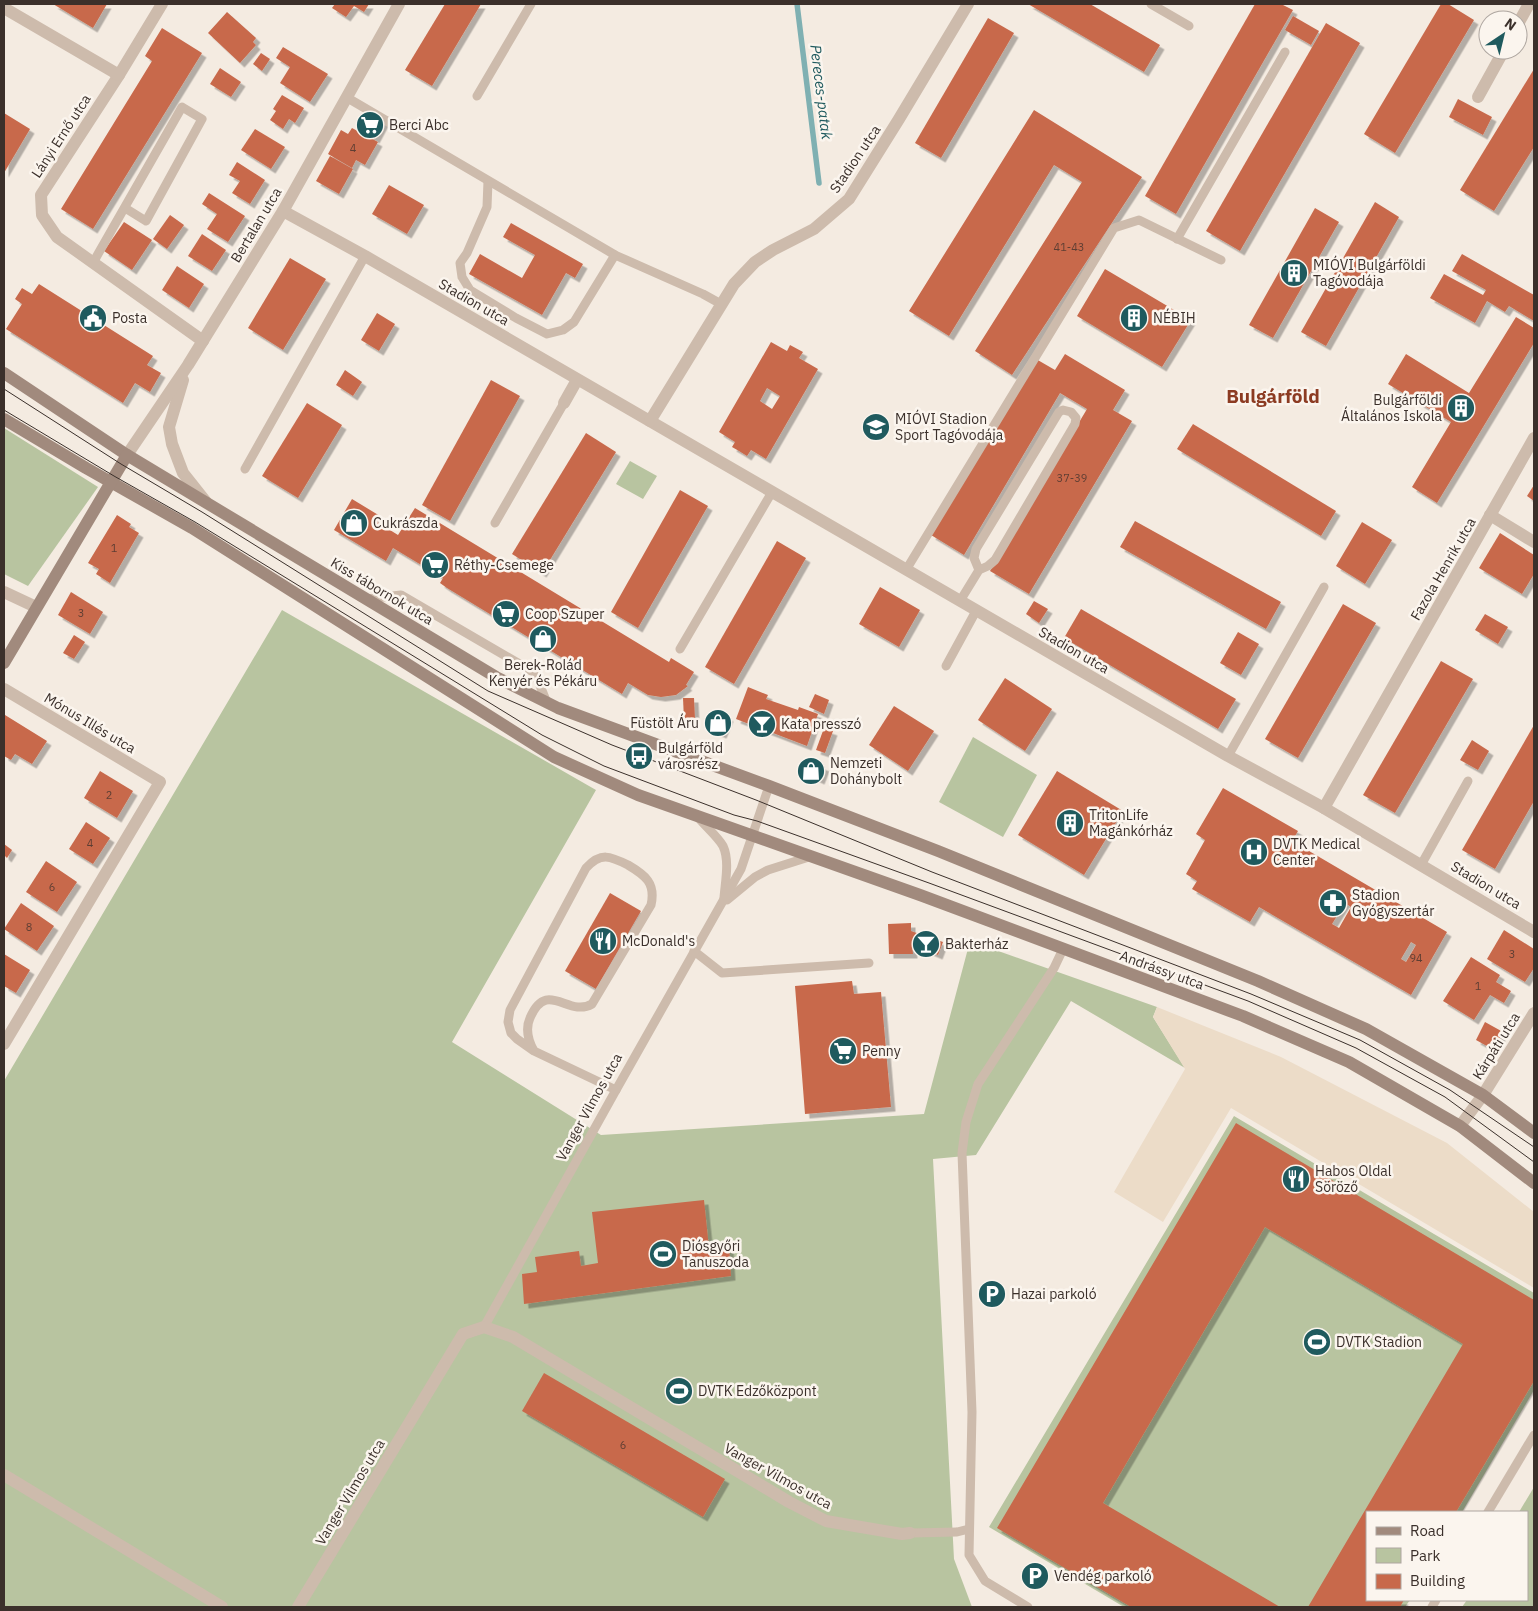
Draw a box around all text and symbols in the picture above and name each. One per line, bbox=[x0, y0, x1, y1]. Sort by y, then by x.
north arrow bbox=[1478, 10, 1528, 60]
text: N bbox=[1501, 14, 1520, 35]
water label: Pereces-patak bbox=[806, 43, 837, 141]
street label: Lányi Ernő utca bbox=[27, 90, 95, 181]
supermarket icon: Berci Abc bbox=[355, 110, 385, 140]
place label: Berci Abc bbox=[389, 116, 449, 134]
street label: Stadion utca bbox=[826, 121, 885, 197]
house number: 4 bbox=[350, 141, 357, 155]
street label: Bertalan utca bbox=[227, 184, 286, 266]
house number: 41-43 bbox=[1054, 240, 1084, 254]
place label: MIÓVI Bulgárföldi Tagóvodája bbox=[1313, 255, 1426, 290]
building icon: MIÓVI Bulgárföldi Tagóvodája bbox=[1279, 258, 1309, 288]
street label: Stadion utca bbox=[435, 275, 513, 330]
public building icon: Posta bbox=[78, 303, 108, 333]
building icon: NÉBIH bbox=[1119, 303, 1149, 333]
place label: NÉBIH bbox=[1153, 308, 1196, 327]
place label: Posta bbox=[112, 309, 148, 327]
district label: Bulgárföld bbox=[1226, 384, 1320, 408]
place label: Bulgárföldi Általános Iskola bbox=[1341, 391, 1443, 425]
building icon: Bulgárföldi Általános Iskola bbox=[1446, 393, 1476, 423]
place label: MIÓVI Stadion Sport Tagóvodája bbox=[895, 409, 1004, 444]
school or university icon: MIÓVI Stadion Sport Tagóvodája bbox=[861, 412, 891, 442]
house number: 37-39 bbox=[1057, 471, 1087, 485]
shop icon: Cukrászda bbox=[339, 508, 369, 538]
place label: Cukrászda bbox=[373, 514, 439, 532]
street label: Fazola Henrik utca bbox=[1406, 514, 1480, 624]
house number: 1 bbox=[111, 541, 118, 555]
supermarket icon: Réthy-Csemege bbox=[420, 550, 450, 580]
street label: Kiss tábornok utca bbox=[327, 553, 437, 629]
place label: Réthy-Csemege bbox=[454, 556, 554, 574]
supermarket icon: Coop Szuper bbox=[491, 599, 521, 629]
place label: Coop Szuper bbox=[525, 605, 604, 623]
house number: 3 bbox=[78, 606, 84, 620]
street label: Stadion utca bbox=[1035, 623, 1113, 678]
shop icon: Berek-Rolád Kenyér és Pékáru bbox=[528, 624, 558, 654]
place label: Berek-Rolád Kenyér és Pékáru bbox=[489, 656, 597, 690]
street label: Mónus Illés utca bbox=[41, 689, 139, 758]
shop icon: Füstölt Áru bbox=[703, 708, 733, 738]
bar icon: Kata presszó bbox=[747, 709, 777, 739]
place label: Füstölt Áru bbox=[630, 713, 699, 732]
place label: Kata presszó bbox=[781, 715, 861, 733]
place label: Bulgárföld városrész bbox=[658, 739, 723, 773]
bus stop icon: Bulgárföld városrész bbox=[624, 741, 654, 771]
place label: Nemzeti Dohánybolt bbox=[830, 754, 902, 788]
shop icon: Nemzeti Dohánybolt bbox=[796, 756, 826, 786]
house number: 2 bbox=[106, 788, 112, 802]
place label: TritonLife Magánkórház bbox=[1089, 806, 1173, 840]
building icon: TritonLife Magánkórház bbox=[1055, 808, 1085, 838]
place label: DVTK Medical Center bbox=[1273, 835, 1360, 869]
house number: 4 bbox=[87, 836, 94, 850]
hospital icon: DVTK Medical Center bbox=[1239, 837, 1269, 867]
street label: Stadion utca bbox=[1448, 857, 1525, 913]
house number: 6 bbox=[49, 880, 55, 894]
place label: Stadion Gyógyszertár bbox=[1352, 886, 1434, 920]
pharmacy icon: Stadion Gyógyszertár bbox=[1318, 888, 1348, 918]
house number: 8 bbox=[26, 920, 32, 934]
restaurant icon: McDonald's bbox=[588, 926, 618, 956]
bar icon: Bakterház bbox=[911, 929, 941, 959]
place label: McDonald's bbox=[622, 932, 695, 950]
place label: Bakterház bbox=[945, 935, 1009, 953]
street label: Andrássy utca bbox=[1117, 946, 1207, 994]
house number: 3 bbox=[1509, 947, 1515, 961]
house number: 94 bbox=[1409, 951, 1423, 965]
house number: 1 bbox=[1475, 979, 1482, 993]
street label: Kárpáti utca bbox=[1468, 1009, 1524, 1083]
supermarket icon: Penny bbox=[828, 1036, 858, 1066]
place label: Penny bbox=[862, 1042, 901, 1060]
street label: Vanger Vilmos utca bbox=[552, 1050, 626, 1164]
place label: Habos Oldal Söröző bbox=[1315, 1162, 1392, 1196]
restaurant icon: Habos Oldal Söröző bbox=[1281, 1164, 1311, 1194]
place label: Diósgyőri Tanuszoda bbox=[682, 1237, 749, 1271]
sports icon: Diósgyőri Tanuszoda bbox=[648, 1239, 678, 1269]
parking icon: Hazai parkoló bbox=[977, 1279, 1007, 1309]
place label: Hazai parkoló bbox=[1011, 1285, 1097, 1303]
sports icon: DVTK Stadion bbox=[1302, 1327, 1332, 1357]
place label: DVTK Stadion bbox=[1336, 1333, 1422, 1351]
sports icon: DVTK Edzőközpont bbox=[664, 1376, 694, 1406]
place label: DVTK Edzőközpont bbox=[698, 1382, 817, 1400]
street label: Vanger Vilmos utca bbox=[311, 1435, 389, 1548]
house number: 6 bbox=[620, 1438, 626, 1452]
street label: Vanger Vilmos utca bbox=[721, 1439, 835, 1513]
legend bbox=[1366, 1511, 1528, 1601]
text: Road bbox=[1410, 1521, 1445, 1540]
text: Park bbox=[1410, 1546, 1440, 1565]
parking icon: Vendég parkoló bbox=[1020, 1561, 1050, 1591]
place label: Vendég parkoló bbox=[1054, 1567, 1152, 1585]
text: Building bbox=[1410, 1571, 1465, 1590]

